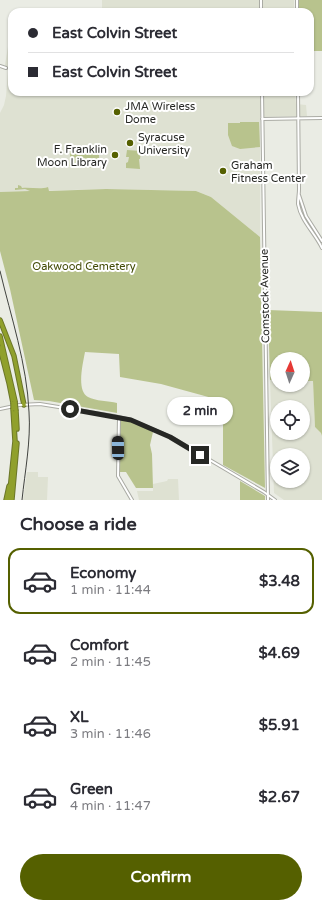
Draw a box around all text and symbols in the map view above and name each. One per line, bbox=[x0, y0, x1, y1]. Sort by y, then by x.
text: East Colvin Street bbox=[52, 24, 177, 42]
text: East Colvin Street bbox=[52, 63, 177, 81]
place label: JMA Wireless Dome bbox=[125, 100, 195, 126]
marker: JMA Wireless Dome bbox=[112, 107, 122, 117]
place label: Syracuse University bbox=[138, 131, 190, 157]
marker: Syracuse University bbox=[125, 138, 135, 148]
place label: F. Franklin Moon Library bbox=[37, 143, 107, 169]
marker: F. Franklin Moon Library bbox=[110, 150, 120, 160]
place label: Graham Fitness Center bbox=[231, 159, 306, 185]
marker: Graham Fitness Center bbox=[218, 166, 228, 176]
street label: Comstock Avenue bbox=[258, 249, 272, 343]
park label: Oakwood Cemetery bbox=[32, 260, 136, 273]
north arrow bbox=[270, 352, 310, 392]
map controls bbox=[270, 352, 310, 488]
callout: 2 min bbox=[167, 397, 233, 425]
route start bbox=[61, 400, 79, 418]
button: locate bbox=[270, 400, 310, 440]
text: 2 min bbox=[183, 403, 217, 419]
car bbox=[112, 436, 124, 460]
route end bbox=[191, 446, 209, 464]
button: layers bbox=[270, 448, 310, 488]
text: Choose a ride bbox=[20, 513, 137, 535]
icon: car bbox=[22, 563, 58, 599]
text: Economy bbox=[70, 564, 136, 582]
text: $3.48 bbox=[259, 572, 300, 590]
text: 1 min · 11:44 bbox=[70, 582, 151, 598]
icon: car bbox=[22, 635, 58, 671]
text: Comfort bbox=[70, 636, 129, 654]
text: $4.69 bbox=[259, 644, 300, 662]
text: 2 min · 11:45 bbox=[70, 654, 151, 670]
icon: car bbox=[22, 707, 58, 743]
text: XL bbox=[70, 708, 89, 726]
text: $5.91 bbox=[259, 716, 300, 734]
text: 3 min · 11:46 bbox=[70, 726, 151, 742]
icon: car bbox=[22, 779, 58, 815]
text: Green bbox=[70, 780, 113, 798]
text: $2.67 bbox=[259, 788, 300, 806]
text: 4 min · 11:47 bbox=[70, 798, 151, 814]
button: Confirm bbox=[20, 854, 302, 900]

